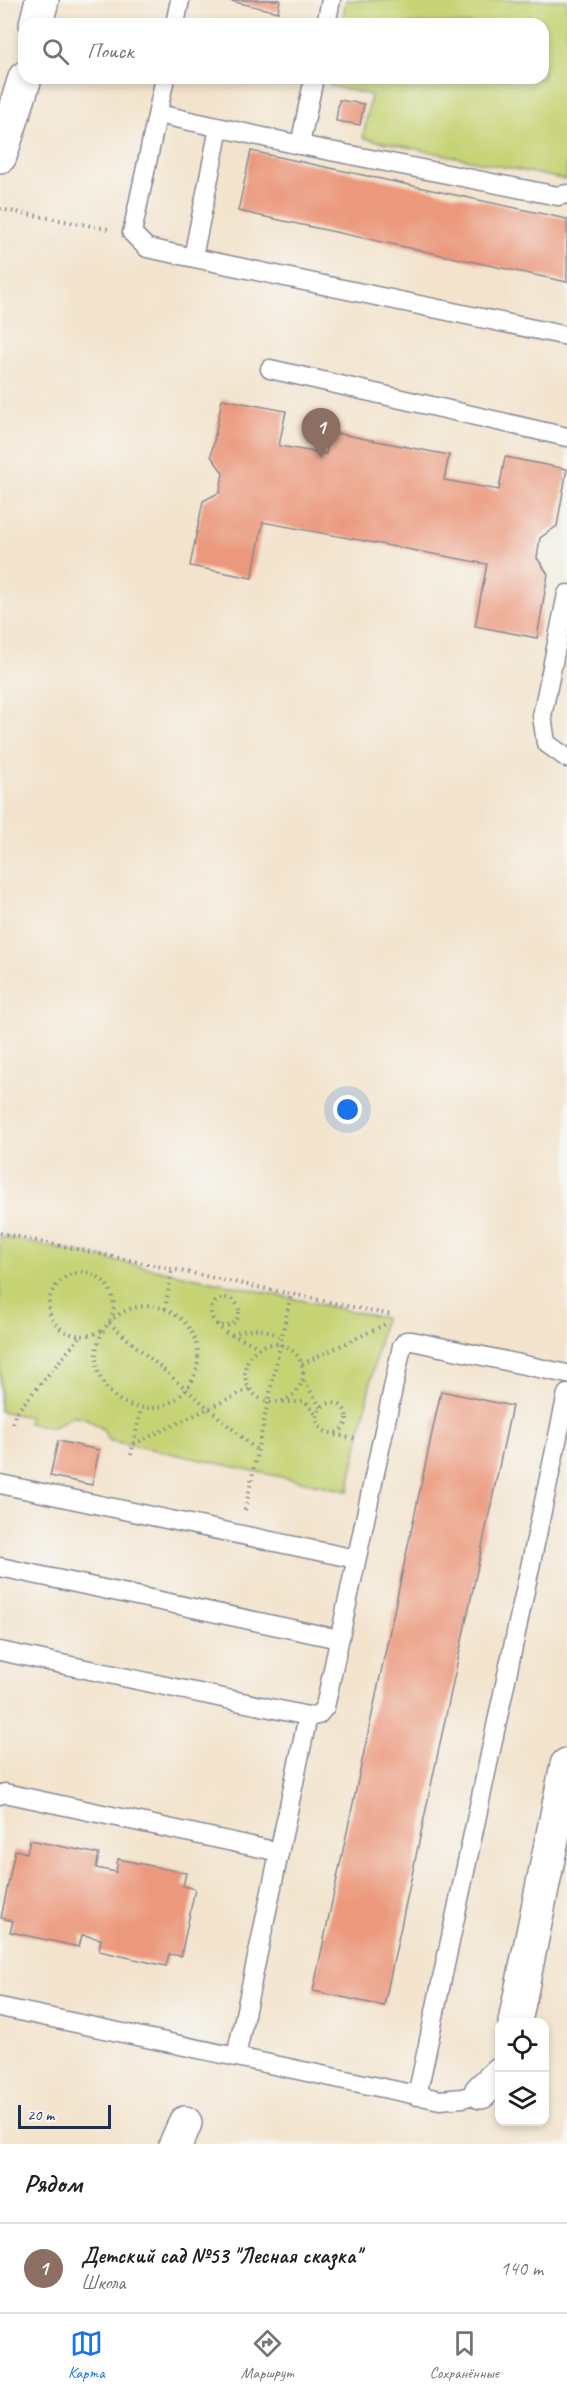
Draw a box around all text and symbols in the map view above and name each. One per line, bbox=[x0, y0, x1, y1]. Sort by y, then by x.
search box bbox=[18, 18, 549, 84]
icon: search bbox=[39, 35, 72, 68]
text: Поиск bbox=[87, 37, 133, 65]
pin: 1 bbox=[302, 408, 340, 458]
your location bbox=[333, 1095, 362, 1124]
map controls bbox=[495, 2018, 549, 2126]
button: locate bbox=[495, 2018, 549, 2072]
button: layers bbox=[495, 2072, 549, 2126]
scale bar bbox=[18, 2102, 111, 2130]
text: 20 m bbox=[27, 2105, 54, 2125]
text: Рядом bbox=[24, 2167, 82, 2200]
text: Детский сад №53 "Лесная сказка" bbox=[81, 2242, 361, 2270]
text: 1 bbox=[39, 2256, 48, 2281]
text: 140 m bbox=[500, 2256, 543, 2281]
text: Школа bbox=[81, 2270, 125, 2295]
tab: Карта bbox=[68, 2327, 105, 2383]
tab: Маршрут bbox=[241, 2327, 293, 2383]
tab: Сохранённые bbox=[429, 2327, 499, 2383]

